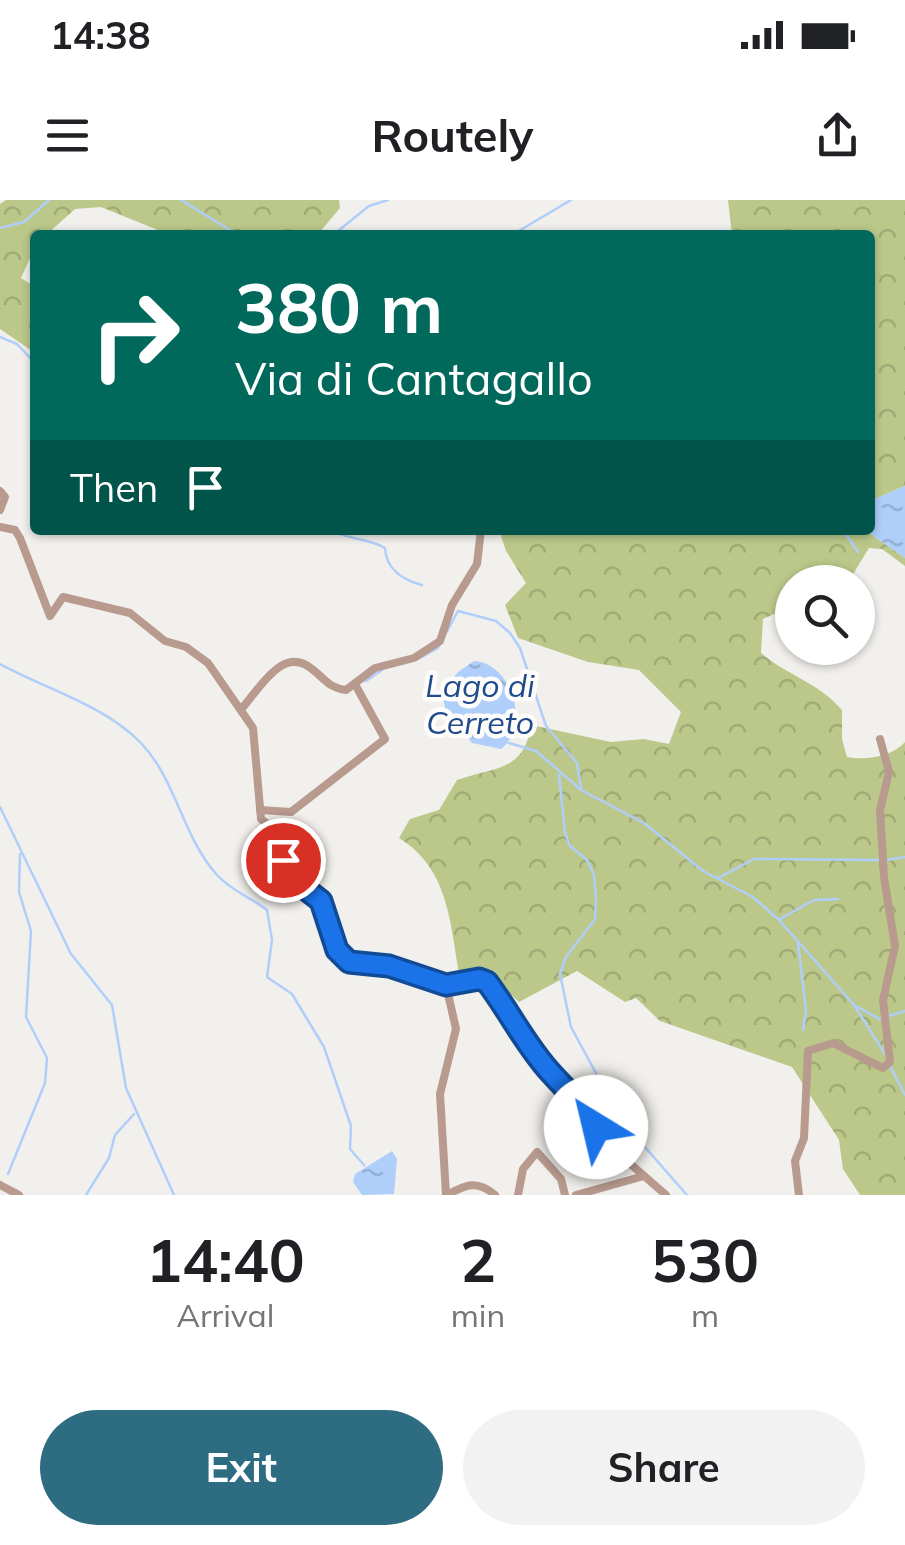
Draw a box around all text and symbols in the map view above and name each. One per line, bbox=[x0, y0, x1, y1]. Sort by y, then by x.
text: 14:38 bbox=[50, 11, 151, 59]
text: Routely bbox=[371, 107, 534, 163]
icon: menu bbox=[40, 108, 95, 163]
icon: share bbox=[810, 108, 865, 163]
text: 380 m bbox=[235, 263, 443, 351]
icon: right bbox=[70, 270, 200, 400]
text: Via di Cantagallo bbox=[235, 350, 593, 406]
icon: arrive bbox=[178, 460, 233, 515]
text: Then bbox=[70, 464, 158, 512]
map controls bbox=[775, 565, 875, 665]
button: search bbox=[775, 565, 875, 665]
water label: Lago di Cerreto bbox=[425, 665, 535, 742]
pin bbox=[241, 818, 326, 903]
icon: arrive bbox=[256, 833, 311, 888]
position arrow bbox=[544, 1075, 648, 1179]
text: 14:40 bbox=[146, 1222, 305, 1297]
text: 2 bbox=[460, 1222, 496, 1297]
text: 530 bbox=[651, 1222, 759, 1297]
text: Arrival bbox=[176, 1295, 274, 1335]
text: min bbox=[451, 1295, 505, 1335]
text: m bbox=[691, 1295, 719, 1335]
button: Exit bbox=[40, 1410, 443, 1525]
button: Share bbox=[463, 1410, 865, 1525]

